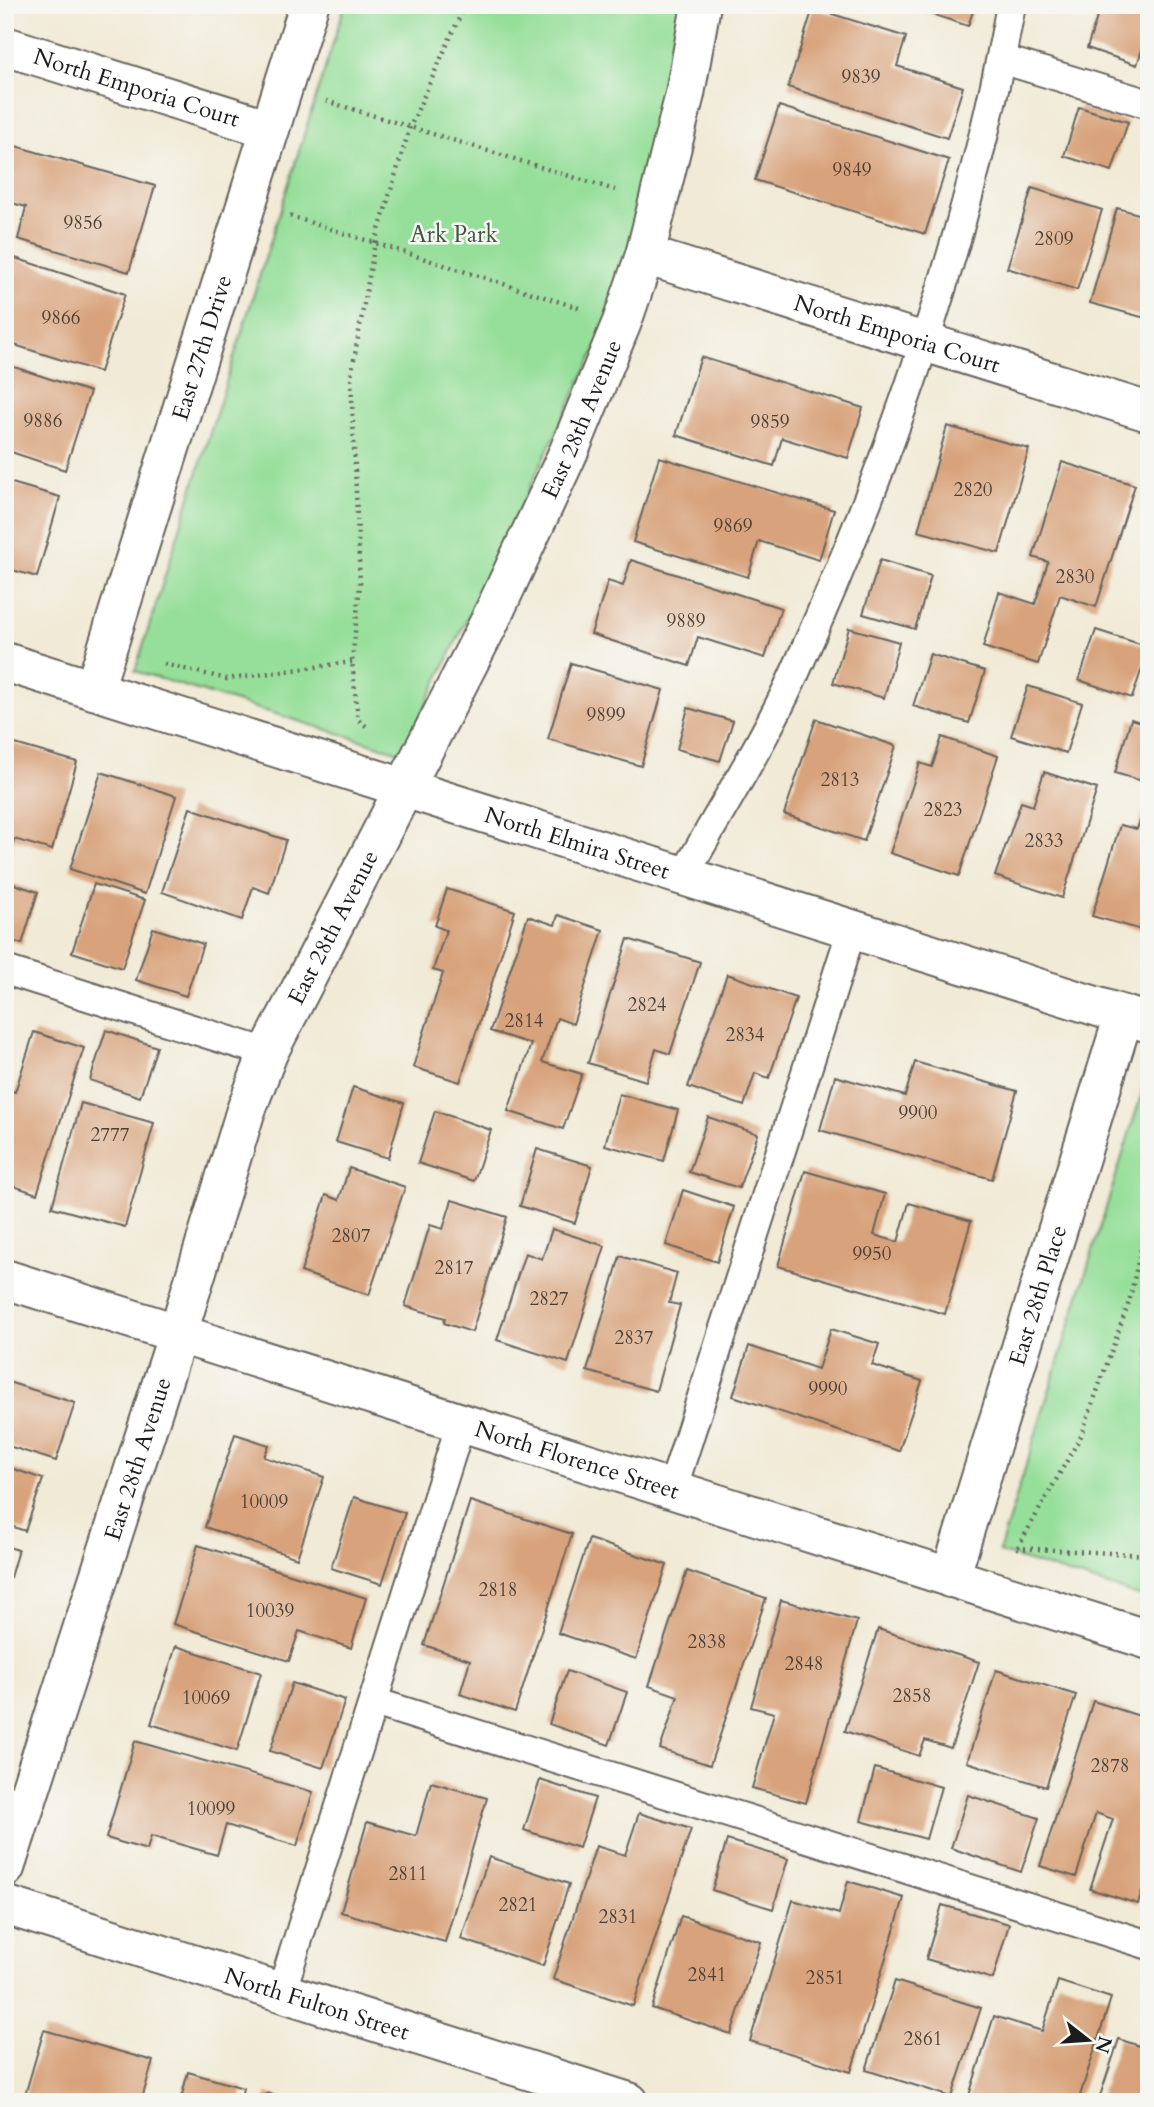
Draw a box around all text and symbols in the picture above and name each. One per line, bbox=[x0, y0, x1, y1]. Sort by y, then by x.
street label: North Emporia Court bbox=[30, 40, 244, 134]
house number: 9839 bbox=[842, 64, 881, 90]
house number: 9849 bbox=[833, 157, 872, 183]
house number: 9856 bbox=[64, 210, 102, 236]
park label: Ark Park bbox=[410, 219, 498, 250]
house number: 2809 bbox=[1035, 226, 1074, 252]
street label: East 27th Drive bbox=[164, 271, 239, 424]
street label: North Emporia Court bbox=[790, 287, 1004, 380]
house number: 9866 bbox=[42, 305, 80, 331]
street label: East 28th Avenue bbox=[534, 335, 629, 503]
house number: 9886 bbox=[24, 408, 62, 434]
house number: 9859 bbox=[751, 409, 790, 435]
house number: 2820 bbox=[954, 477, 993, 503]
house number: 9869 bbox=[714, 513, 753, 539]
house number: 2830 bbox=[1056, 564, 1095, 590]
house number: 9889 bbox=[667, 608, 706, 634]
house number: 9899 bbox=[587, 702, 626, 728]
house number: 2813 bbox=[821, 767, 859, 793]
house number: 2823 bbox=[924, 797, 962, 823]
street label: North Elmira Street bbox=[481, 799, 674, 886]
house number: 2833 bbox=[1025, 828, 1063, 854]
street label: East 28th Avenue bbox=[280, 845, 385, 1010]
house number: 2824 bbox=[628, 992, 667, 1018]
house number: 2814 bbox=[505, 1008, 544, 1034]
house number: 2834 bbox=[726, 1022, 765, 1048]
house number: 9900 bbox=[899, 1100, 938, 1126]
house number: 2777 bbox=[91, 1122, 130, 1148]
street label: East 28th Place bbox=[1001, 1221, 1074, 1369]
house number: 2807 bbox=[332, 1223, 371, 1249]
house number: 9950 bbox=[853, 1241, 892, 1267]
house number: 2817 bbox=[435, 1255, 474, 1281]
house number: 2827 bbox=[530, 1286, 569, 1312]
house number: 2837 bbox=[615, 1325, 654, 1351]
street label: East 28th Avenue bbox=[96, 1373, 178, 1544]
house number: 9990 bbox=[809, 1376, 848, 1402]
street label: North Florence Street bbox=[471, 1413, 683, 1506]
house number: 10009 bbox=[240, 1489, 289, 1515]
house number: 2818 bbox=[479, 1577, 517, 1603]
house number: 10039 bbox=[246, 1598, 295, 1624]
house number: 2838 bbox=[688, 1629, 726, 1655]
house number: 2848 bbox=[785, 1651, 823, 1677]
house number: 2858 bbox=[893, 1683, 931, 1709]
house number: 10069 bbox=[182, 1685, 231, 1711]
house number: 2878 bbox=[1091, 1753, 1129, 1779]
house number: 10099 bbox=[187, 1796, 236, 1822]
house number: 2811 bbox=[389, 1861, 427, 1887]
house number: 2821 bbox=[499, 1892, 537, 1918]
house number: 2831 bbox=[599, 1904, 637, 1930]
street label: North Fulton Street bbox=[220, 1960, 413, 2047]
house number: 2841 bbox=[688, 1962, 726, 1988]
house number: 2851 bbox=[806, 1965, 844, 1991]
north arrow bbox=[1052, 2006, 1122, 2076]
house number: 2861 bbox=[904, 2026, 942, 2052]
text: N bbox=[1088, 2033, 1118, 2057]

